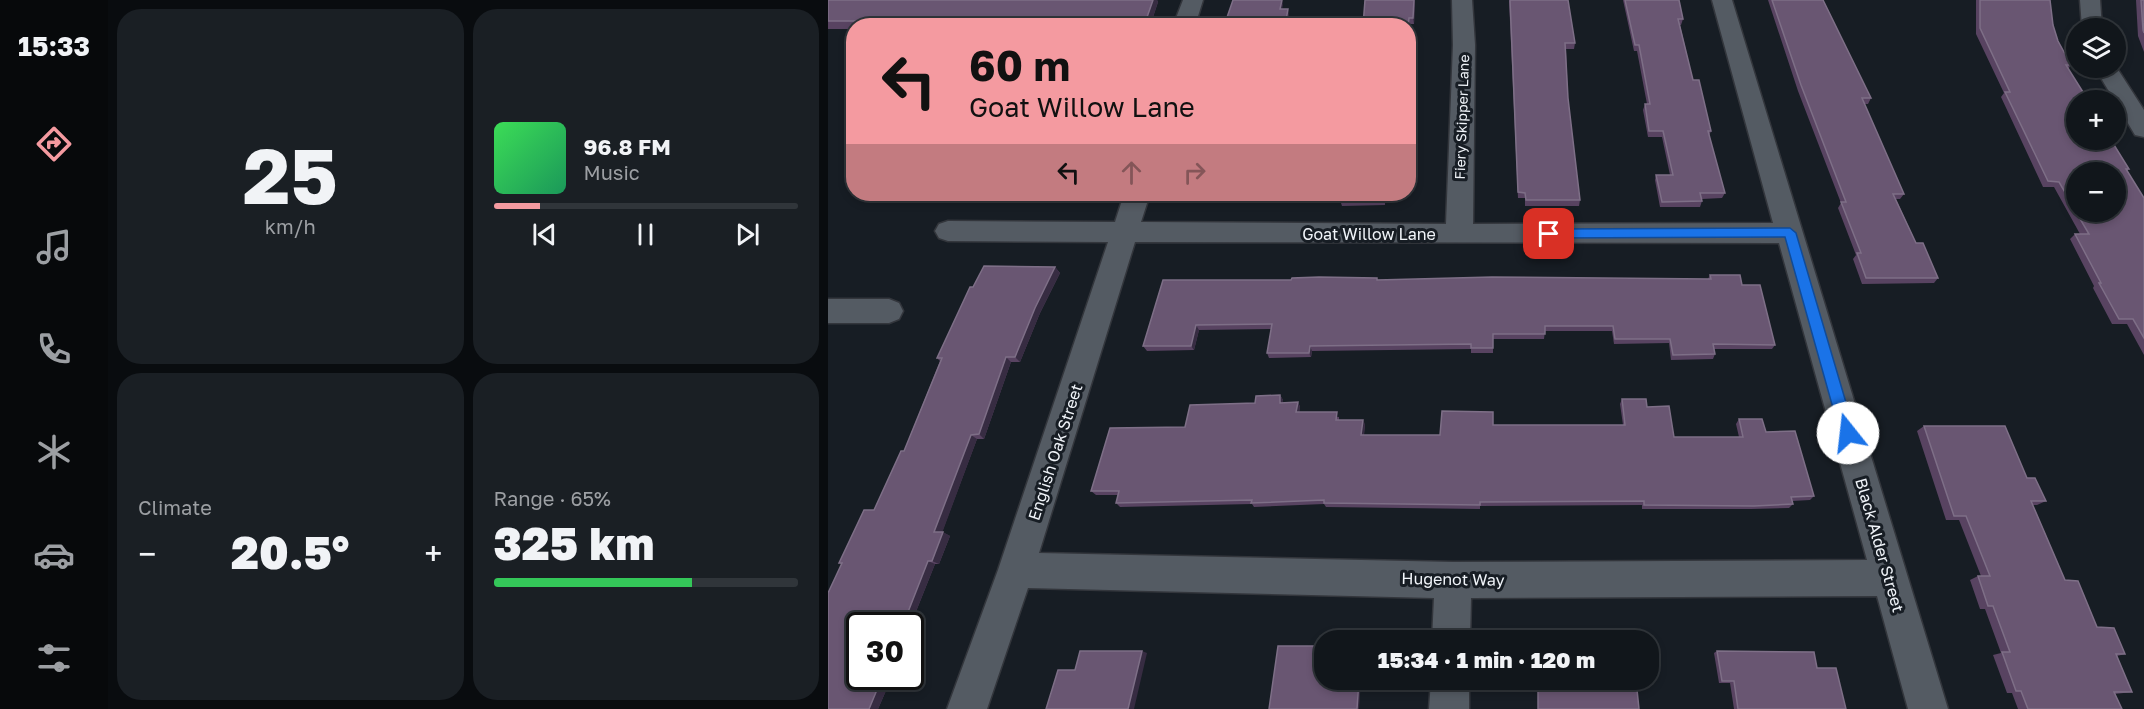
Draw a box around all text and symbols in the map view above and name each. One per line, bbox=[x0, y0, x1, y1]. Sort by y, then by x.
map controls bbox=[2066, 18, 2126, 222]
button: layers bbox=[2066, 18, 2126, 78]
text: 15:33 bbox=[18, 30, 90, 62]
text: 60 m bbox=[969, 40, 1070, 90]
icon: left bbox=[870, 42, 948, 120]
street label: Fiery Skipper Lane bbox=[1451, 54, 1472, 180]
button: + bbox=[2066, 90, 2126, 150]
text: Goat Willow Lane bbox=[969, 91, 1195, 123]
icon: directions bbox=[33, 123, 75, 165]
text: 25 bbox=[243, 128, 338, 221]
text: 96.8 FM bbox=[584, 133, 671, 160]
icon: left bbox=[1052, 156, 1085, 189]
icon: ahead bbox=[1115, 156, 1148, 189]
icon: right bbox=[1178, 156, 1211, 189]
text: Music bbox=[584, 160, 640, 184]
button: − bbox=[2066, 162, 2126, 222]
pin bbox=[1523, 208, 1574, 259]
text: km/h bbox=[265, 214, 316, 238]
icon: arrive bbox=[1532, 217, 1565, 250]
icon: previous bbox=[528, 218, 561, 251]
icon: pause bbox=[629, 218, 662, 251]
icon: next bbox=[731, 218, 764, 251]
street label: Goat Willow Lane bbox=[1302, 224, 1436, 244]
icon: music bbox=[33, 226, 75, 268]
icon: phone bbox=[33, 328, 75, 370]
street label: English Oak Street bbox=[1023, 381, 1087, 523]
position arrow bbox=[1816, 401, 1880, 465]
icon: climate bbox=[33, 431, 75, 473]
street label: Black Alder Street bbox=[1851, 476, 1909, 614]
text: Range · 65% bbox=[494, 486, 611, 510]
text: Climate bbox=[138, 495, 212, 519]
text: 325 km bbox=[494, 516, 655, 570]
text: 20.5° bbox=[231, 525, 349, 579]
icon: car bbox=[33, 534, 75, 576]
text: − bbox=[138, 534, 156, 573]
text: + bbox=[424, 534, 442, 573]
street label: Hugenot Way bbox=[1401, 568, 1505, 590]
speed limit sign: 30 bbox=[846, 612, 924, 690]
icon: filters bbox=[33, 637, 75, 679]
text: 15:34 · 1 min · 120 m bbox=[1378, 646, 1595, 673]

